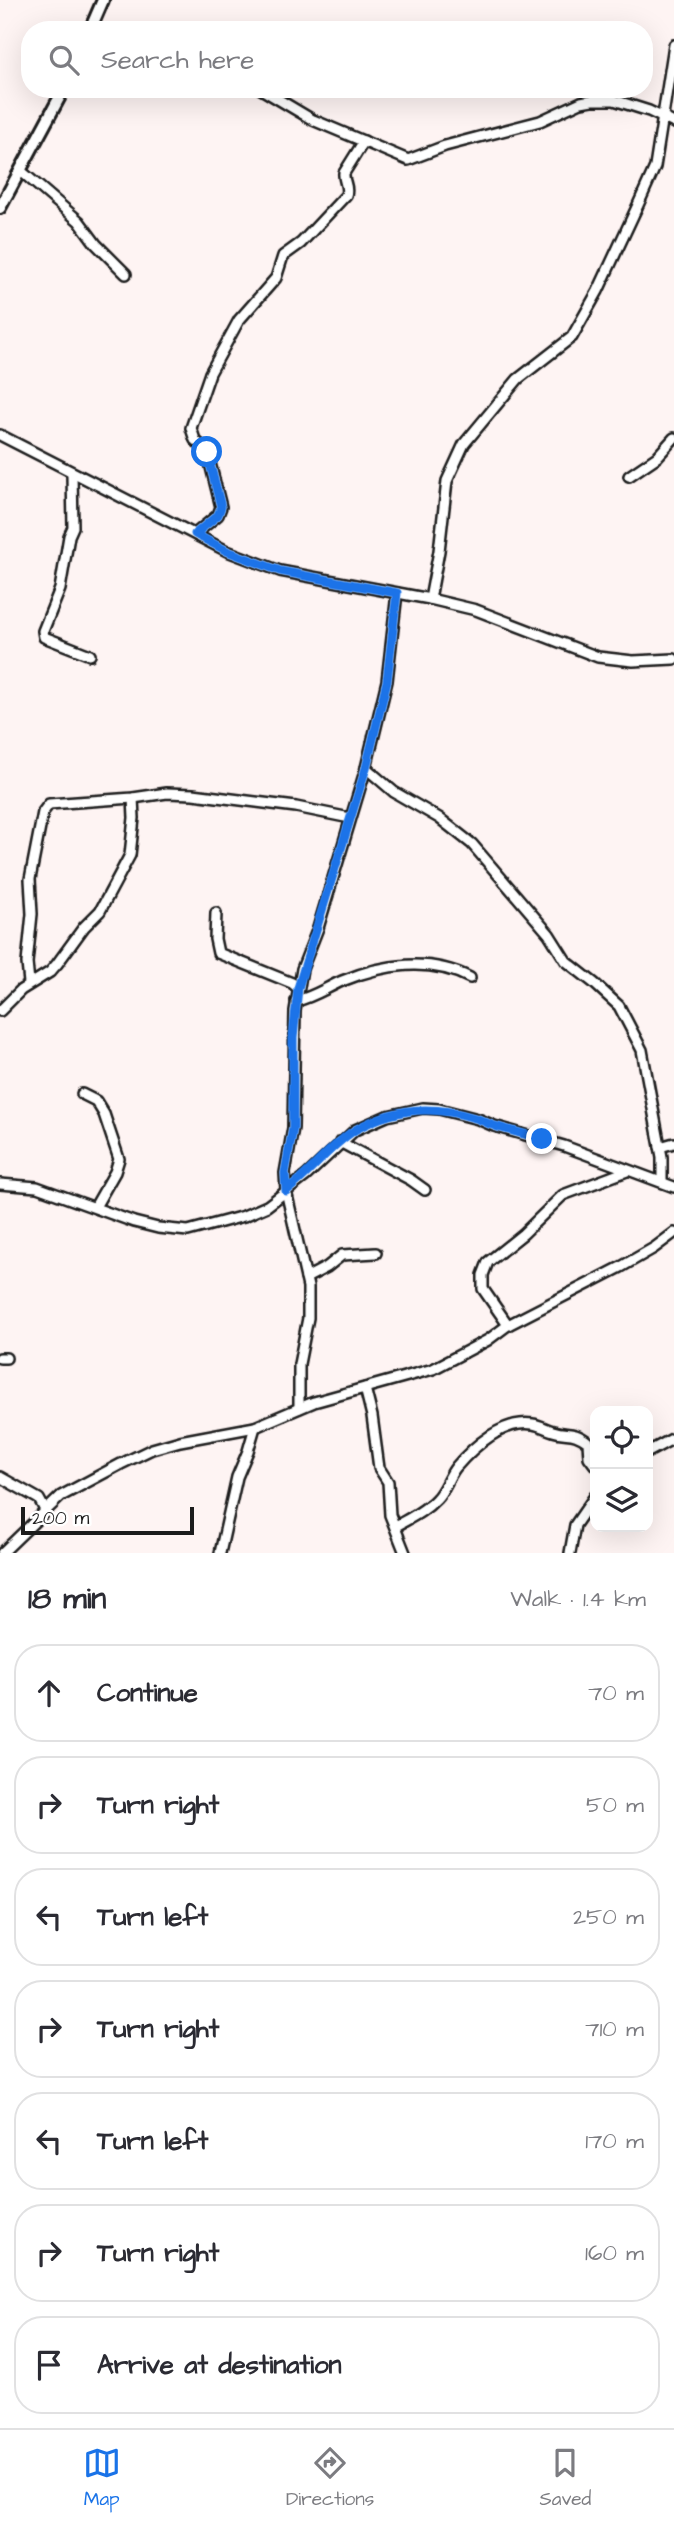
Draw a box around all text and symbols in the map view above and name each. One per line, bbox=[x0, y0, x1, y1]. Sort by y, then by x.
search box bbox=[21, 21, 653, 98]
icon: search bbox=[45, 41, 83, 79]
text: Search here bbox=[101, 42, 254, 78]
route start bbox=[191, 436, 222, 467]
route end bbox=[526, 1123, 557, 1154]
map controls bbox=[590, 1406, 653, 1532]
button: locate bbox=[590, 1406, 653, 1469]
button: layers bbox=[590, 1469, 653, 1532]
scale bar bbox=[21, 1504, 194, 1536]
text: 200 m bbox=[32, 1505, 89, 1532]
text: 18 min bbox=[28, 1578, 106, 1620]
text: Walk · 1.4 km bbox=[510, 1583, 646, 1615]
icon: ahead bbox=[30, 1674, 68, 1712]
text: Continue bbox=[97, 1675, 198, 1711]
text: 70 m bbox=[588, 1677, 644, 1709]
icon: right bbox=[30, 1786, 68, 1824]
text: Turn right bbox=[97, 1787, 219, 1823]
text: 50 m bbox=[586, 1789, 644, 1821]
icon: left bbox=[30, 1898, 68, 1936]
text: Turn left bbox=[97, 1899, 208, 1935]
text: 250 m bbox=[573, 1901, 644, 1933]
icon: right bbox=[30, 2010, 68, 2048]
text: Turn right bbox=[97, 2011, 219, 2047]
text: 710 m bbox=[585, 2013, 644, 2045]
icon: left bbox=[30, 2122, 68, 2160]
text: Turn left bbox=[97, 2123, 208, 2159]
text: 170 m bbox=[585, 2125, 644, 2157]
icon: right bbox=[30, 2234, 68, 2272]
text: Turn right bbox=[97, 2235, 219, 2271]
text: 160 m bbox=[585, 2237, 644, 2269]
icon: arrive bbox=[30, 2346, 68, 2384]
text: Arrive at destination bbox=[97, 2347, 342, 2383]
tab: Map bbox=[83, 2444, 121, 2513]
tab: Directions bbox=[286, 2444, 374, 2513]
tab: Saved bbox=[540, 2444, 591, 2513]

